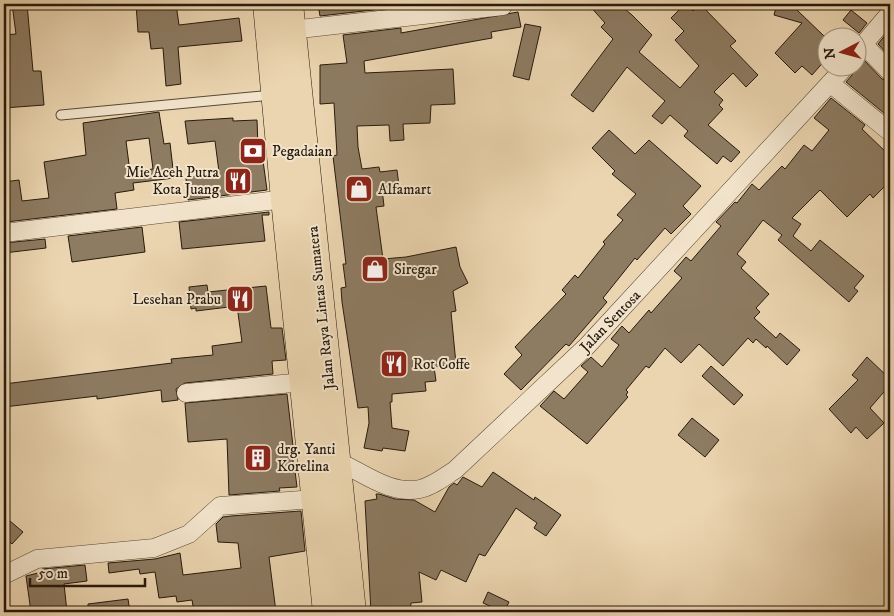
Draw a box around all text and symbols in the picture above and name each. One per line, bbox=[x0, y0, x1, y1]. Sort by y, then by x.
north arrow bbox=[816, 28, 866, 78]
text: N bbox=[820, 46, 840, 60]
bank icon: Pegadaian bbox=[238, 136, 268, 166]
place label: Pegadaian bbox=[272, 142, 332, 161]
place label: Mie Aceh Putra Kota Juang bbox=[126, 163, 220, 199]
restaurant icon: Mie Aceh Putra Kota Juang bbox=[223, 166, 253, 196]
shop icon: Alfamart bbox=[344, 174, 374, 204]
place label: Alfamart bbox=[378, 180, 431, 199]
street label: Jalan Raya Lintas Sumatera bbox=[303, 225, 340, 393]
shop icon: Siregar bbox=[360, 254, 390, 284]
place label: Siregar bbox=[394, 260, 437, 279]
restaurant icon: Lesehan Prabu bbox=[225, 284, 255, 314]
street label: Jalan Sentosa bbox=[575, 286, 645, 358]
place label: Lesehan Prabu bbox=[133, 290, 221, 309]
restaurant icon: Rot Coffe bbox=[379, 349, 409, 379]
place label: Rot Coffe bbox=[413, 355, 470, 374]
place label: drg. Yanti Korelina bbox=[277, 440, 336, 476]
building icon: drg. Yanti Korelina bbox=[243, 443, 273, 473]
scale bar bbox=[30, 556, 145, 588]
text: 50 m bbox=[38, 564, 68, 583]

